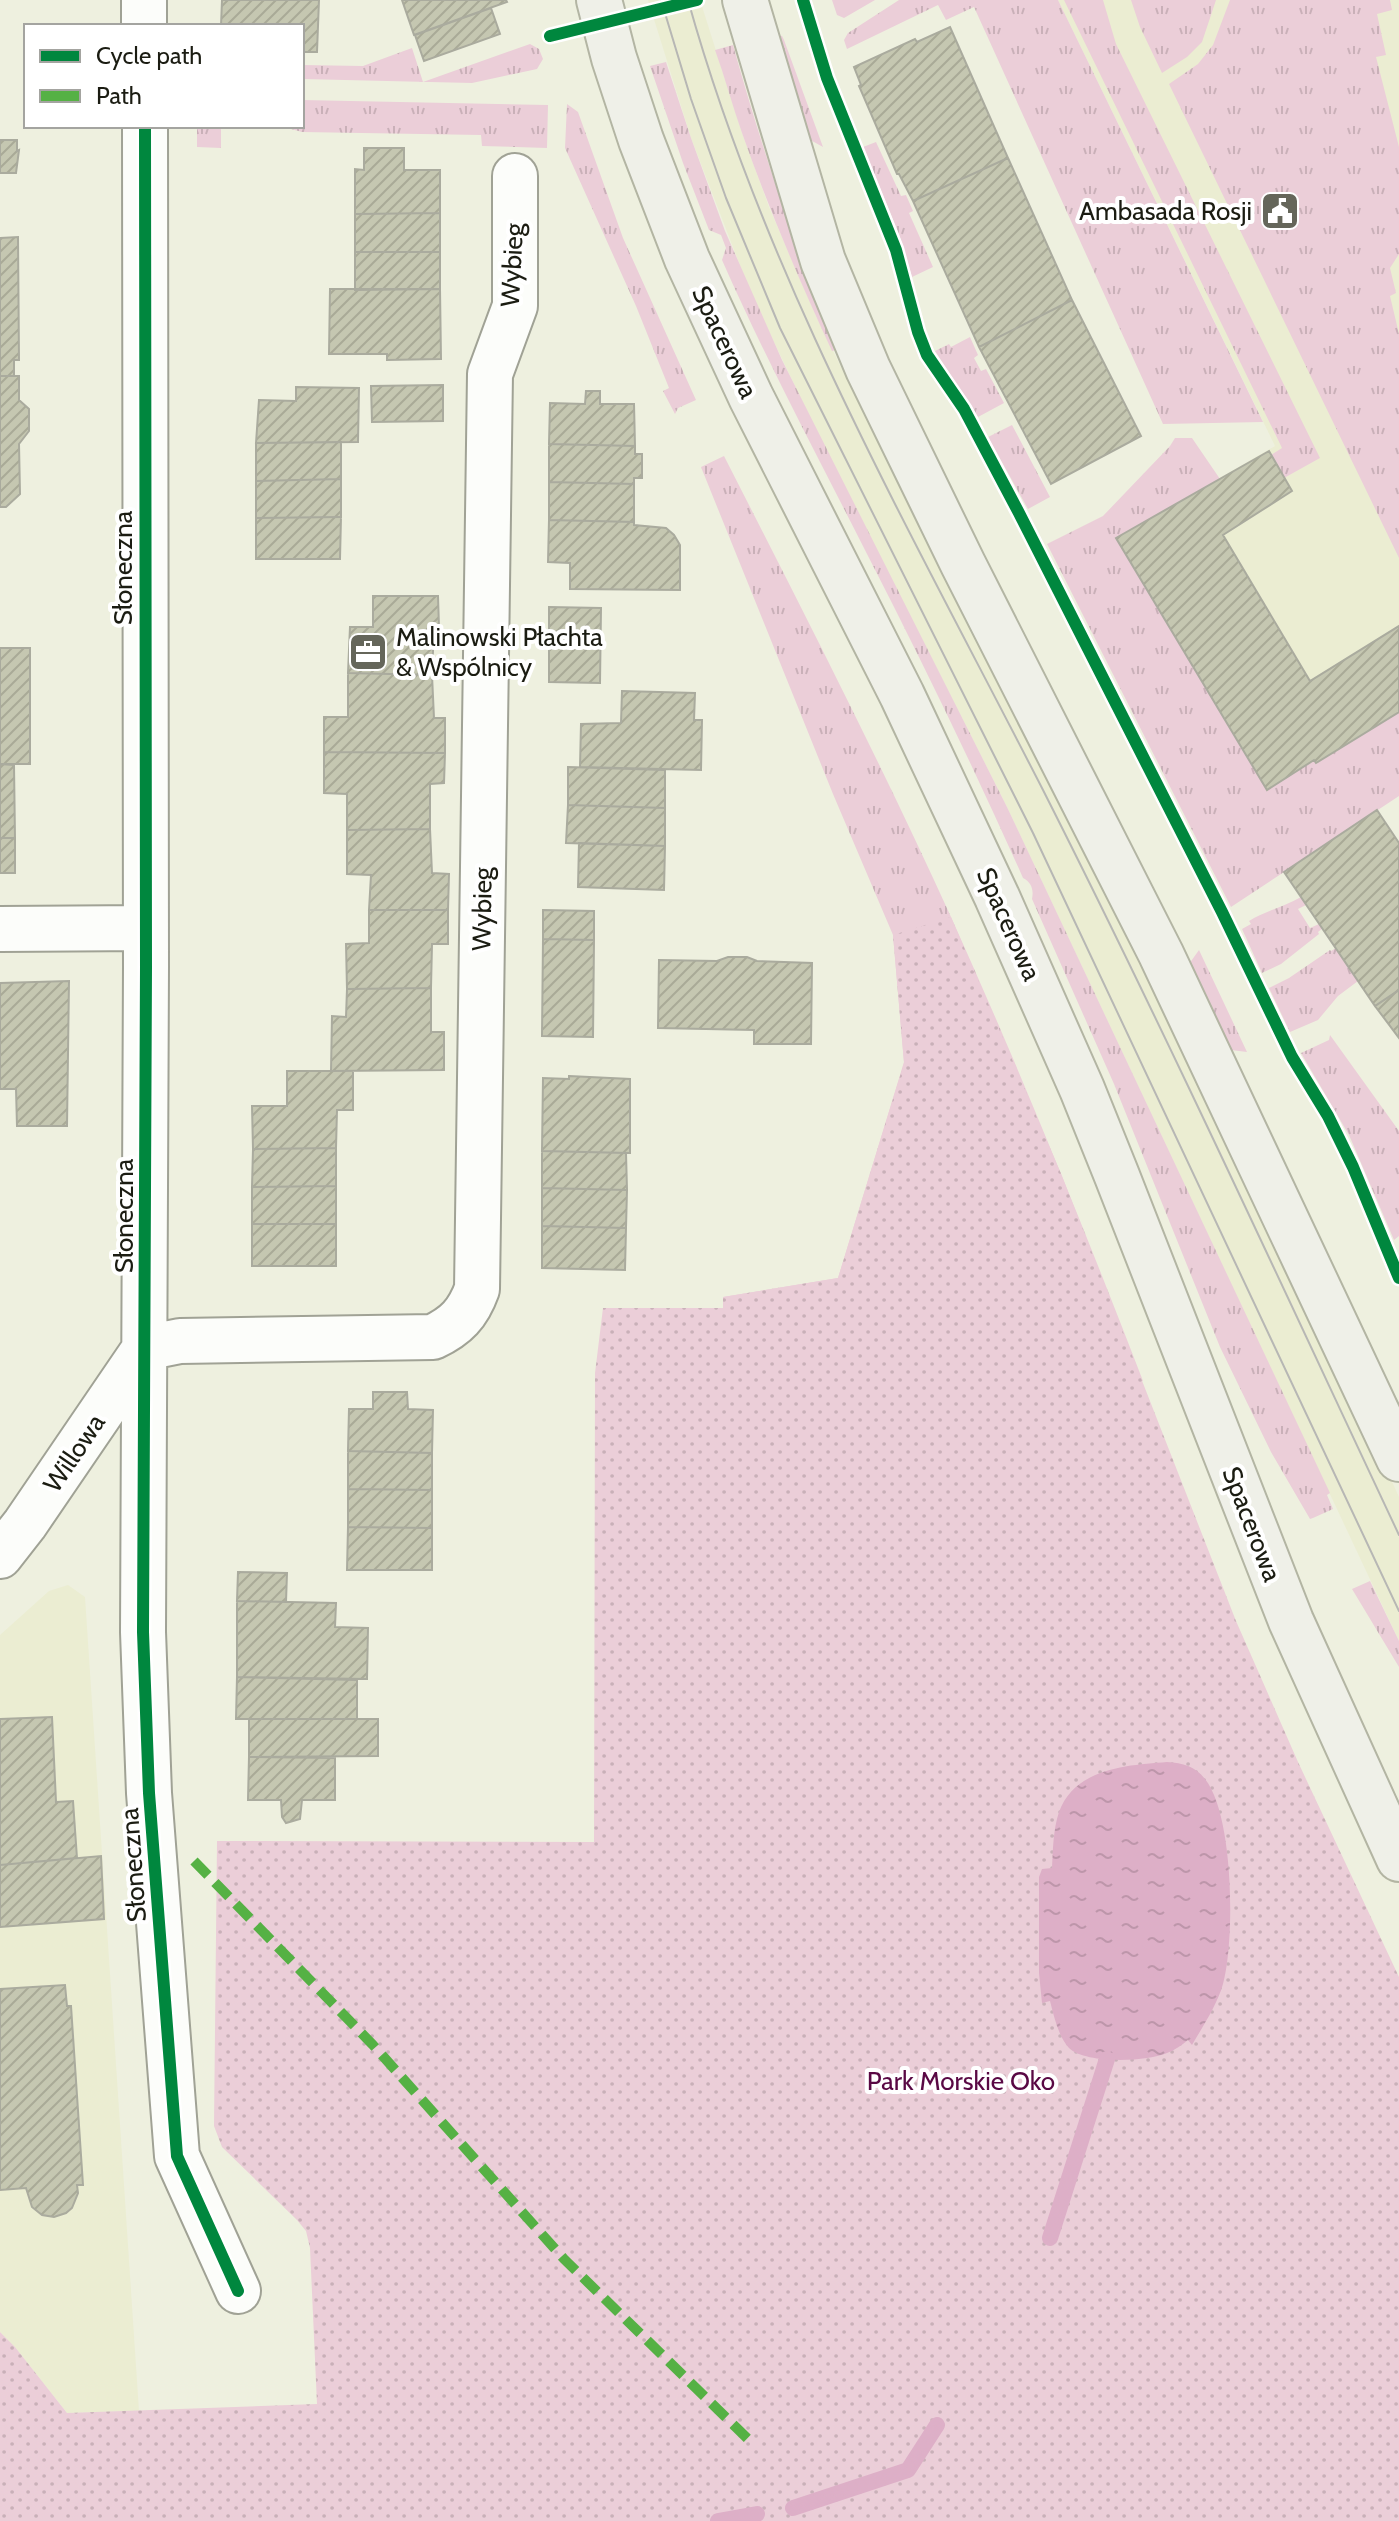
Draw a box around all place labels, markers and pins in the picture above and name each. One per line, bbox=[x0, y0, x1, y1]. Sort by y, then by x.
public building icon: Ambasada Rosji bbox=[1259, 190, 1301, 232]
place label: Ambasada Rosji bbox=[1079, 195, 1252, 227]
place label: Malinowski Płachta & Wspólnicy bbox=[396, 621, 603, 683]
office icon: Malinowski Płachta & Wspólnicy bbox=[347, 631, 389, 673]

